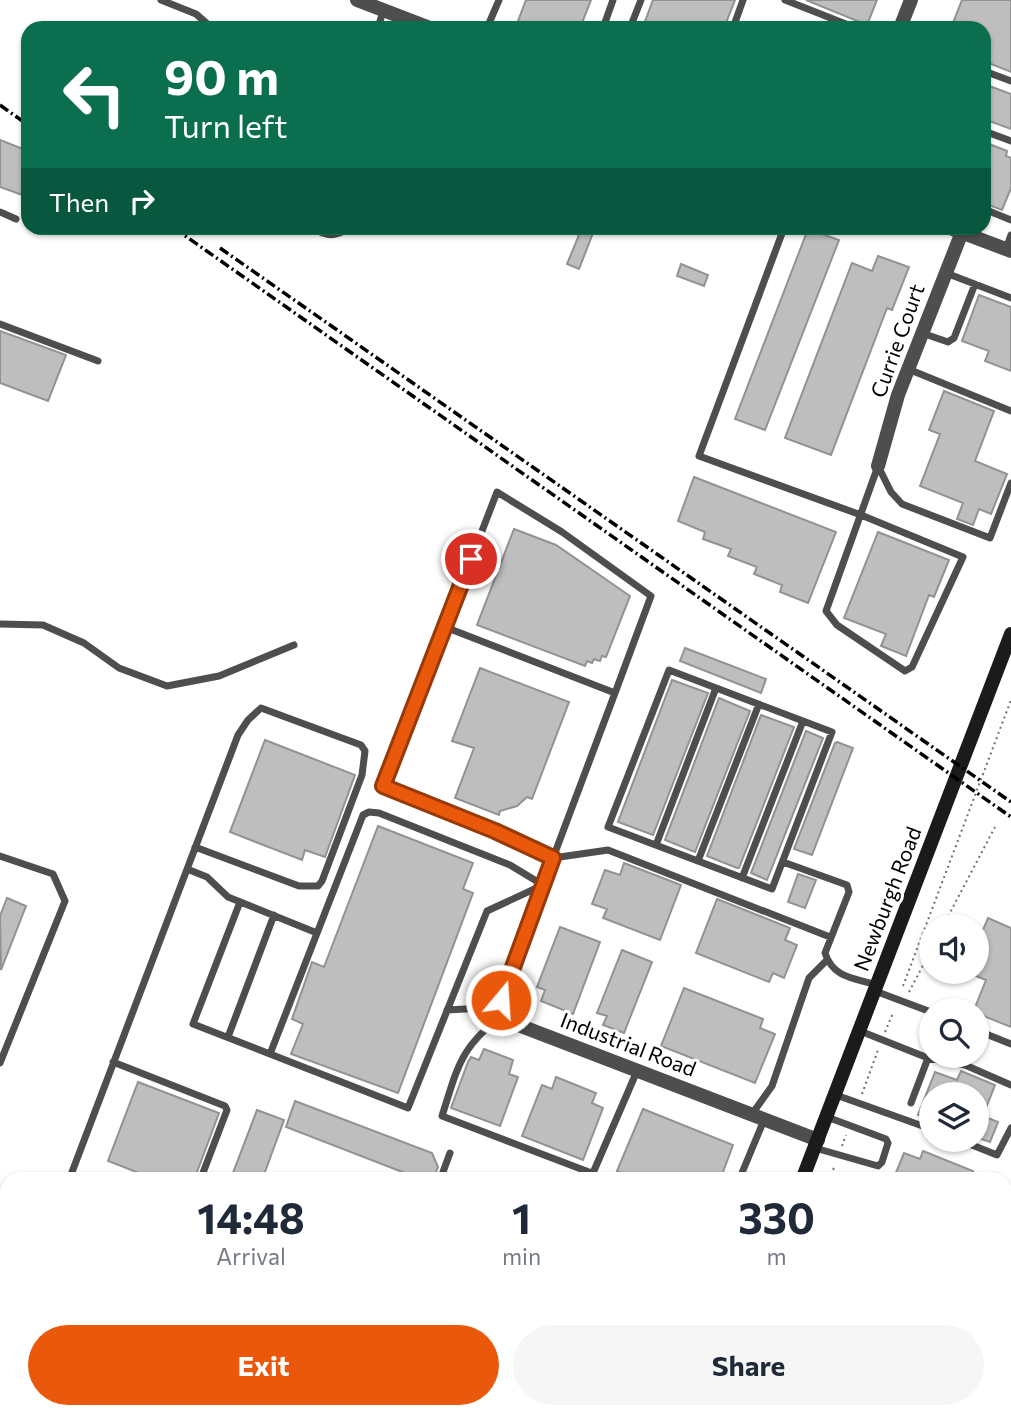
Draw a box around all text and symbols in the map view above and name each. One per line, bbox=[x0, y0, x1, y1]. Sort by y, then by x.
text: 90 m bbox=[164, 45, 279, 105]
icon: left bbox=[49, 49, 140, 140]
text: Turn left bbox=[164, 105, 288, 145]
icon: right bbox=[123, 182, 161, 220]
text: Then bbox=[49, 186, 109, 217]
street label: Currie Court bbox=[864, 280, 929, 401]
pin bbox=[441, 529, 501, 589]
icon: arrive bbox=[452, 540, 490, 578]
street label: Newburgh Road bbox=[848, 823, 926, 974]
map controls bbox=[919, 914, 989, 1152]
button: sound bbox=[919, 914, 989, 984]
position arrow bbox=[464, 963, 538, 1037]
button: search bbox=[919, 998, 989, 1068]
street label: Industrial Road bbox=[557, 1006, 700, 1081]
button: layers bbox=[919, 1082, 989, 1152]
text: 14:48 bbox=[197, 1191, 305, 1243]
text: 1 bbox=[512, 1191, 531, 1243]
text: 330 bbox=[738, 1191, 815, 1243]
text: Arrival bbox=[216, 1242, 286, 1270]
text: min bbox=[502, 1242, 541, 1270]
text: m bbox=[767, 1242, 787, 1270]
button: Exit bbox=[28, 1325, 499, 1405]
button: Share bbox=[513, 1325, 984, 1405]

